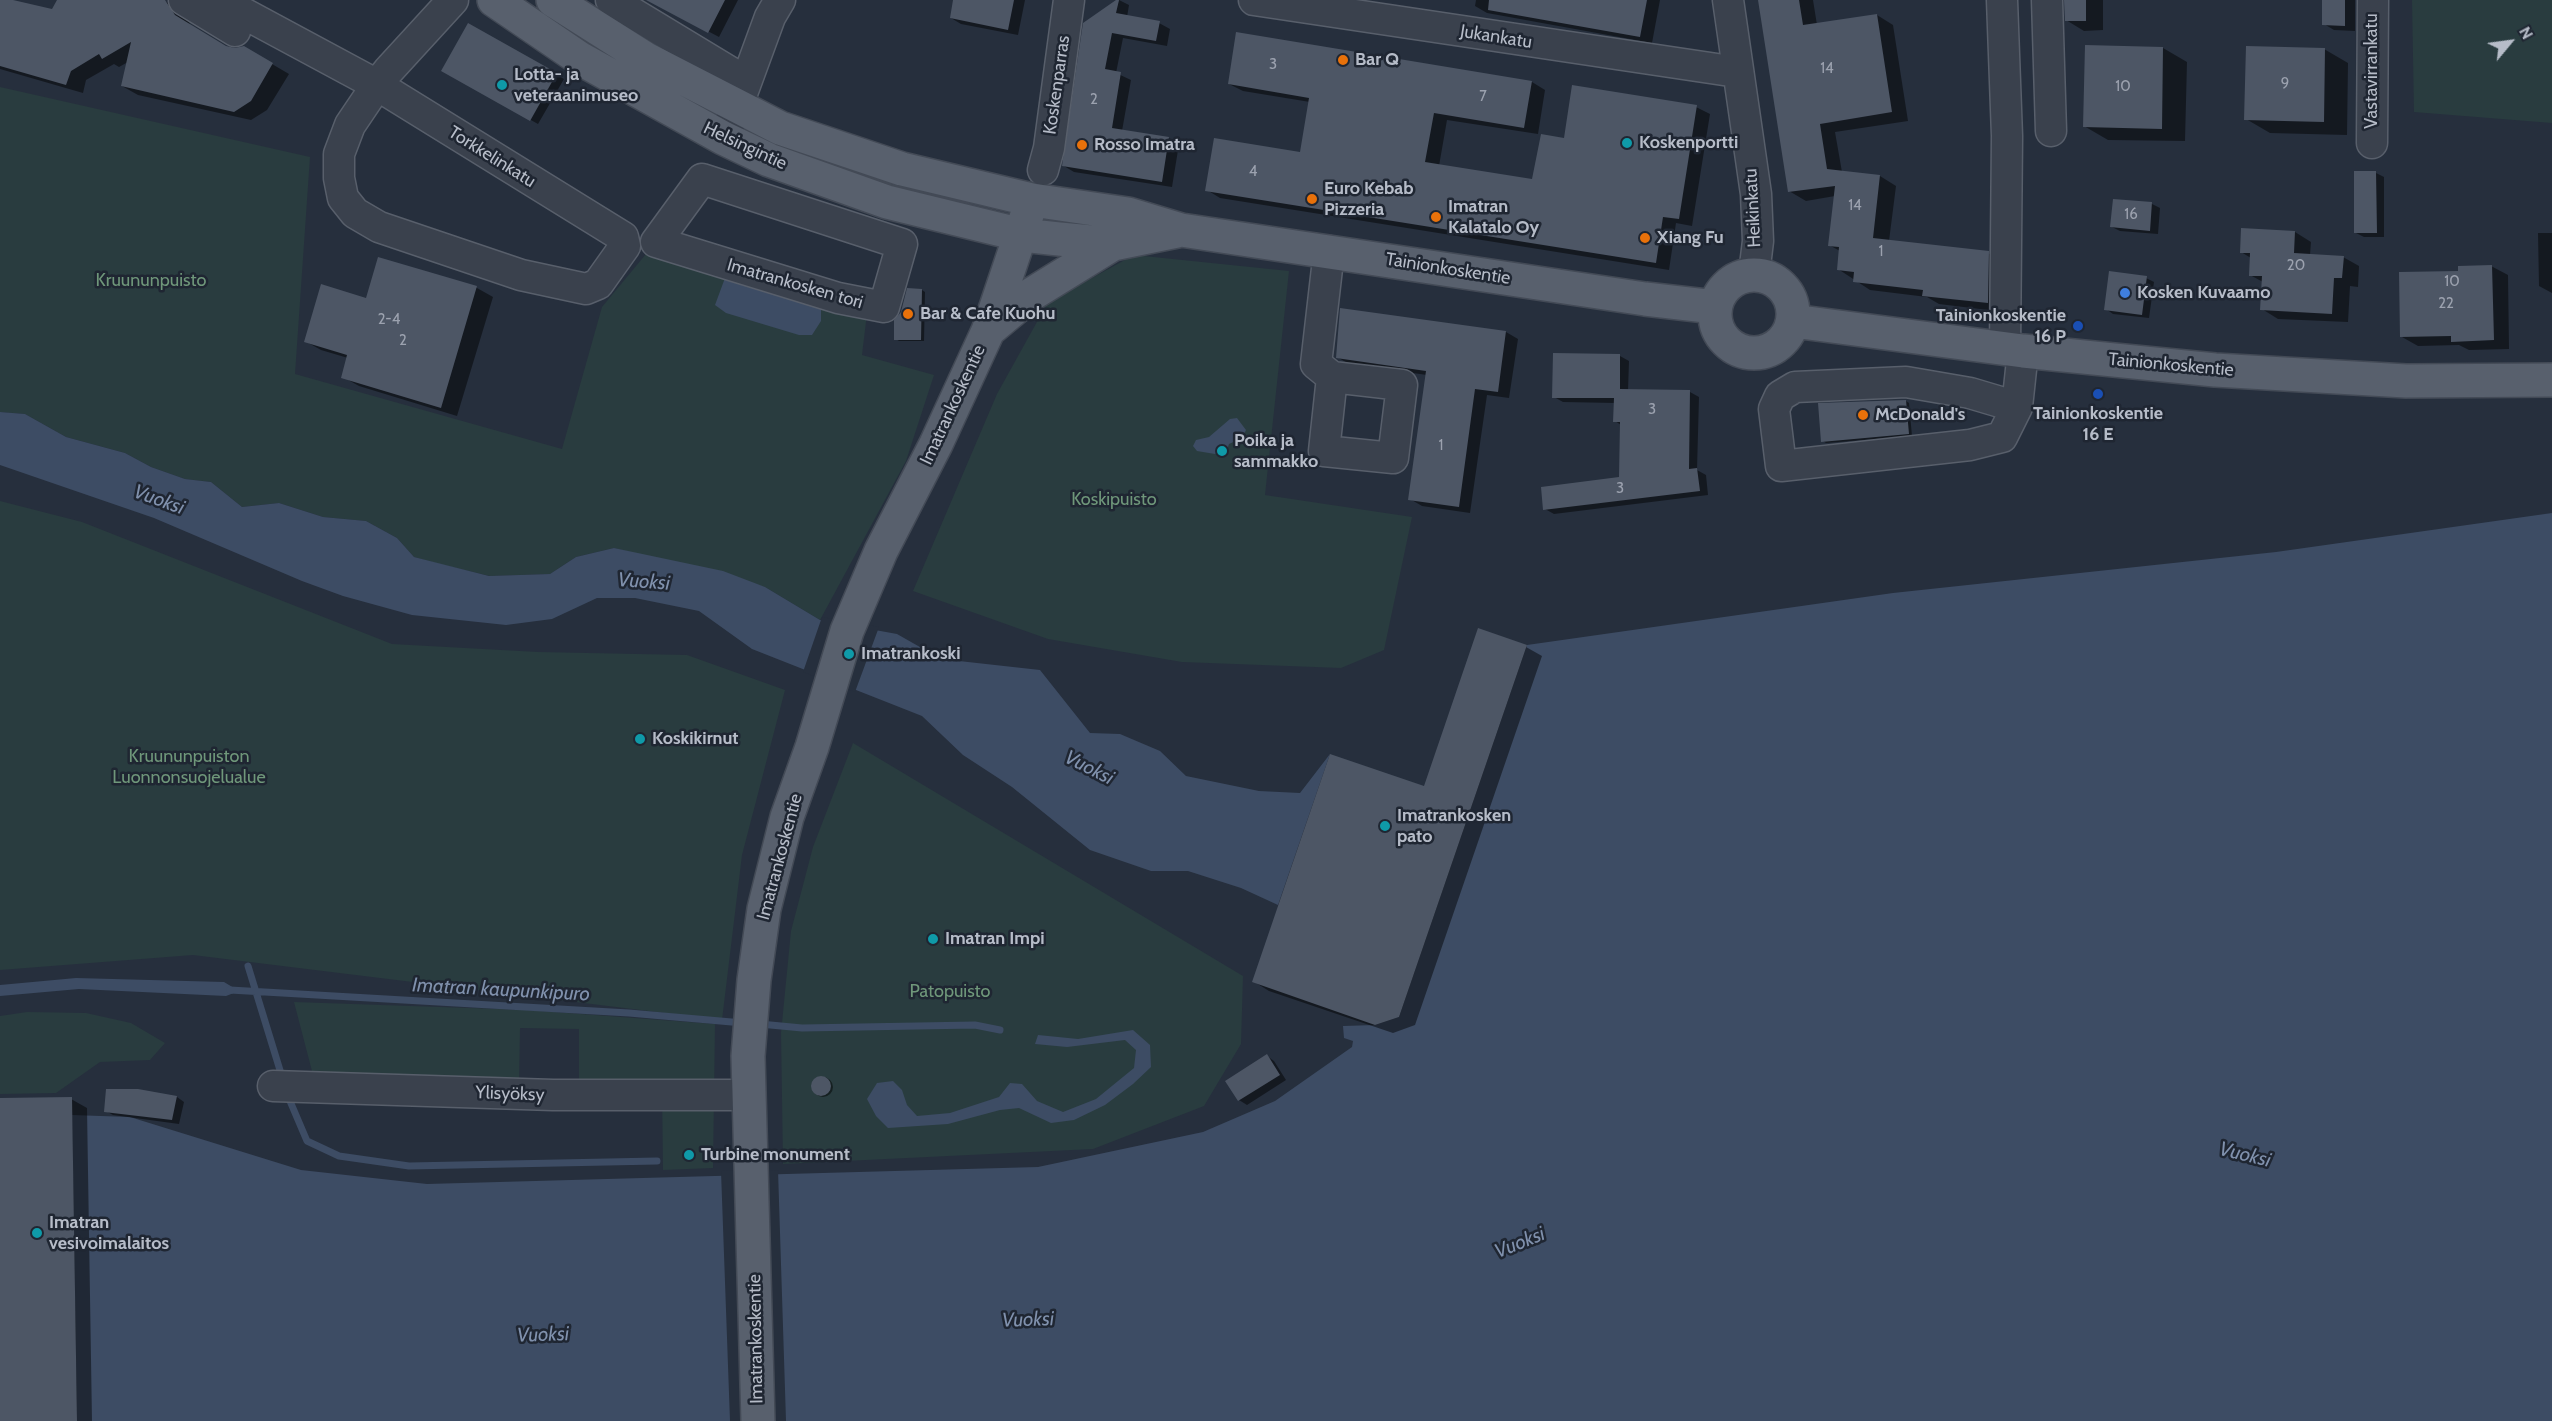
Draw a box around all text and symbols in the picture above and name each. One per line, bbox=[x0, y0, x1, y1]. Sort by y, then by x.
north arrow bbox=[2480, 12, 2540, 72]
street label: Vastavirrankatu bbox=[2361, 13, 2383, 129]
street label: Jukankatu bbox=[1459, 21, 1533, 53]
text: N bbox=[2515, 23, 2537, 43]
street label: Koskenparras bbox=[1039, 34, 1075, 136]
place label: Bar Q bbox=[1355, 49, 1399, 71]
marker: Bar Q bbox=[1336, 53, 1350, 67]
house number: 3 bbox=[1269, 56, 1277, 74]
house number: 14 bbox=[1820, 60, 1834, 78]
place label: Lotta- ja veteraanimuseo bbox=[514, 64, 638, 106]
house number: 9 bbox=[2281, 75, 2289, 93]
marker: Lotta- ja veteraanimuseo bbox=[495, 78, 509, 92]
house number: 10 bbox=[2115, 78, 2131, 96]
house number: 7 bbox=[1479, 88, 1487, 106]
house number: 2 bbox=[1090, 91, 1098, 109]
street label: Helsingintie bbox=[700, 117, 790, 175]
street label: Torkkelinkatu bbox=[444, 122, 540, 192]
place label: Koskenportti bbox=[1639, 132, 1738, 154]
place label: Rosso Imatra bbox=[1094, 134, 1195, 156]
marker: Koskenportti bbox=[1620, 136, 1634, 150]
marker: Rosso Imatra bbox=[1075, 138, 1089, 152]
house number: 4 bbox=[1249, 163, 1257, 181]
street label: Heikinkatu bbox=[1740, 168, 1766, 248]
place label: Euro Kebab Pizzeria bbox=[1324, 178, 1413, 220]
marker: Euro Kebab Pizzeria bbox=[1305, 192, 1319, 206]
place label: Imatran Kalatalo Oy bbox=[1448, 196, 1539, 238]
house number: 14 bbox=[1848, 197, 1862, 215]
house number: 16 bbox=[2124, 206, 2138, 224]
marker: Imatran Kalatalo Oy bbox=[1429, 210, 1443, 224]
place label: Xiang Fu bbox=[1657, 227, 1724, 249]
marker: Xiang Fu bbox=[1638, 231, 1652, 245]
house number: 1 bbox=[1879, 243, 1883, 261]
street label: Tainionkoskentie bbox=[1384, 249, 1512, 289]
street label: Imatrankosken tori bbox=[725, 254, 865, 314]
house number: 20 bbox=[2287, 257, 2305, 275]
park label: Kruununpuisto bbox=[96, 270, 206, 292]
house number: 10 bbox=[2444, 273, 2460, 291]
place label: Kosken Kuvaamo bbox=[2137, 282, 2270, 304]
marker: Kosken Kuvaamo bbox=[2118, 286, 2132, 300]
house number: 22 bbox=[2438, 295, 2454, 313]
place label: Bar & Cafe Kuohu bbox=[920, 303, 1055, 325]
place label: Tainionkoskentie 16 P bbox=[1936, 305, 2066, 348]
marker: Bar & Cafe Kuohu bbox=[901, 307, 915, 321]
house number: 2-4 bbox=[378, 311, 400, 329]
marker: Tainionkoskentie 16 P bbox=[2071, 319, 2085, 333]
house number: 2 bbox=[399, 332, 407, 350]
street label: Imatrankoskentie bbox=[916, 342, 990, 468]
street label: Tainionkoskentie bbox=[2107, 349, 2235, 381]
marker: Tainionkoskentie 16 E bbox=[2091, 387, 2105, 401]
house number: 3 bbox=[1648, 401, 1656, 419]
place label: Tainionkoskentie 16 E bbox=[2033, 403, 2163, 446]
place label: McDonald's bbox=[1875, 404, 1965, 426]
marker: McDonald's bbox=[1856, 408, 1870, 422]
place label: Poika ja sammakko bbox=[1234, 430, 1318, 472]
house number: 1 bbox=[1439, 437, 1443, 455]
marker: Poika ja sammakko bbox=[1215, 444, 1229, 458]
water label: Vuoksi bbox=[130, 480, 188, 520]
house number: 3 bbox=[1616, 480, 1624, 498]
park label: Koskipuisto bbox=[1071, 489, 1157, 511]
water label: Vuoksi bbox=[617, 568, 671, 596]
place label: Imatrankoski bbox=[861, 643, 961, 665]
marker: Imatrankoski bbox=[842, 647, 856, 661]
place label: Koskikirnut bbox=[652, 728, 739, 750]
marker: Koskikirnut bbox=[633, 732, 647, 746]
water label: Vuoksi bbox=[1060, 745, 1118, 791]
park label: Kruununpuiston Luonnonsuojelualue bbox=[112, 746, 266, 789]
street label: Imatrankoskentie bbox=[753, 791, 807, 923]
place label: Imatrankosken pato bbox=[1397, 805, 1511, 848]
marker: Imatrankosken pato bbox=[1378, 819, 1392, 833]
place label: Imatran Impi bbox=[945, 928, 1045, 950]
marker: Imatran Impi bbox=[926, 932, 940, 946]
water label: Imatran kaupunkipuro bbox=[411, 973, 591, 1007]
park label: Patopuisto bbox=[909, 981, 991, 1003]
street label: Ylisyöksy bbox=[475, 1082, 545, 1106]
water label: Vuoksi bbox=[2217, 1137, 2273, 1173]
place label: Turbine monument bbox=[701, 1144, 850, 1166]
marker: Turbine monument bbox=[682, 1148, 696, 1162]
place label: Imatran vesivoimalaitos bbox=[49, 1212, 169, 1254]
water label: Vuoksi bbox=[1491, 1222, 1549, 1264]
marker: Imatran vesivoimalaitos bbox=[30, 1226, 44, 1240]
street label: Imatrankoskentie bbox=[744, 1274, 768, 1404]
water label: Vuoksi bbox=[1002, 1307, 1054, 1333]
water label: Vuoksi bbox=[517, 1322, 569, 1348]

